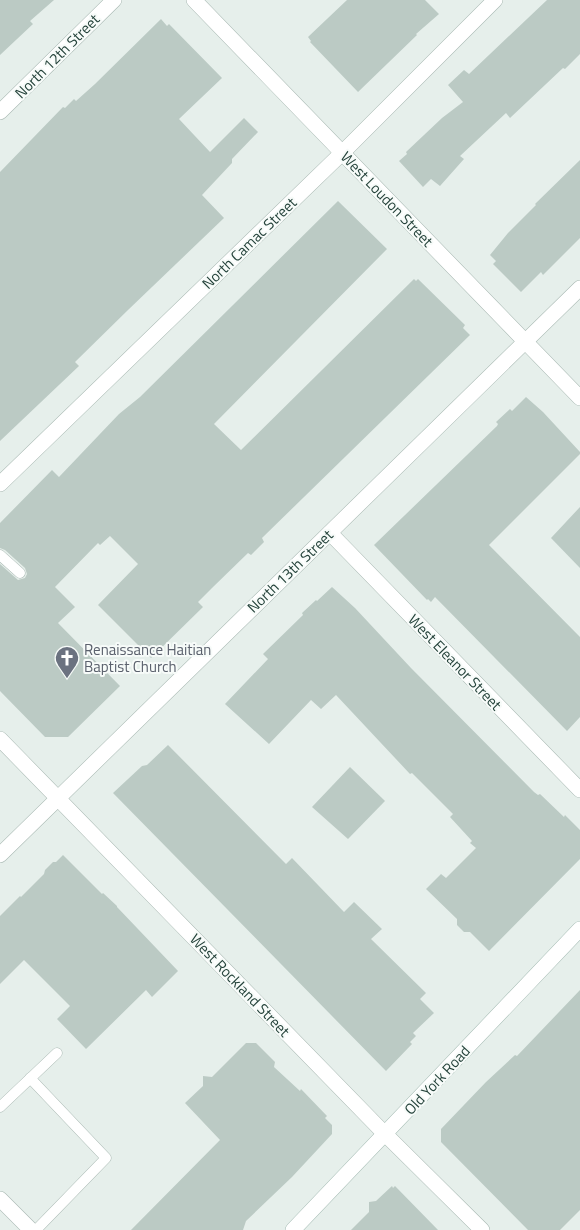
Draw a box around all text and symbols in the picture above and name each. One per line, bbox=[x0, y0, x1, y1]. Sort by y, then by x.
street label: North 12th Street bbox=[9, 8, 105, 104]
street label: West Loudon Street bbox=[335, 146, 439, 252]
street label: North Camac Street bbox=[196, 191, 302, 294]
street label: North 13th Street bbox=[242, 523, 339, 618]
street label: West Eleanor Street bbox=[403, 609, 508, 716]
place label: Renaissance Haitian Baptist Church bbox=[84, 638, 211, 678]
church icon: Renaissance Haitian Baptist Church bbox=[54, 645, 80, 679]
street label: West Rockland Street bbox=[185, 928, 296, 1042]
street label: Old York Road bbox=[399, 1040, 475, 1120]

